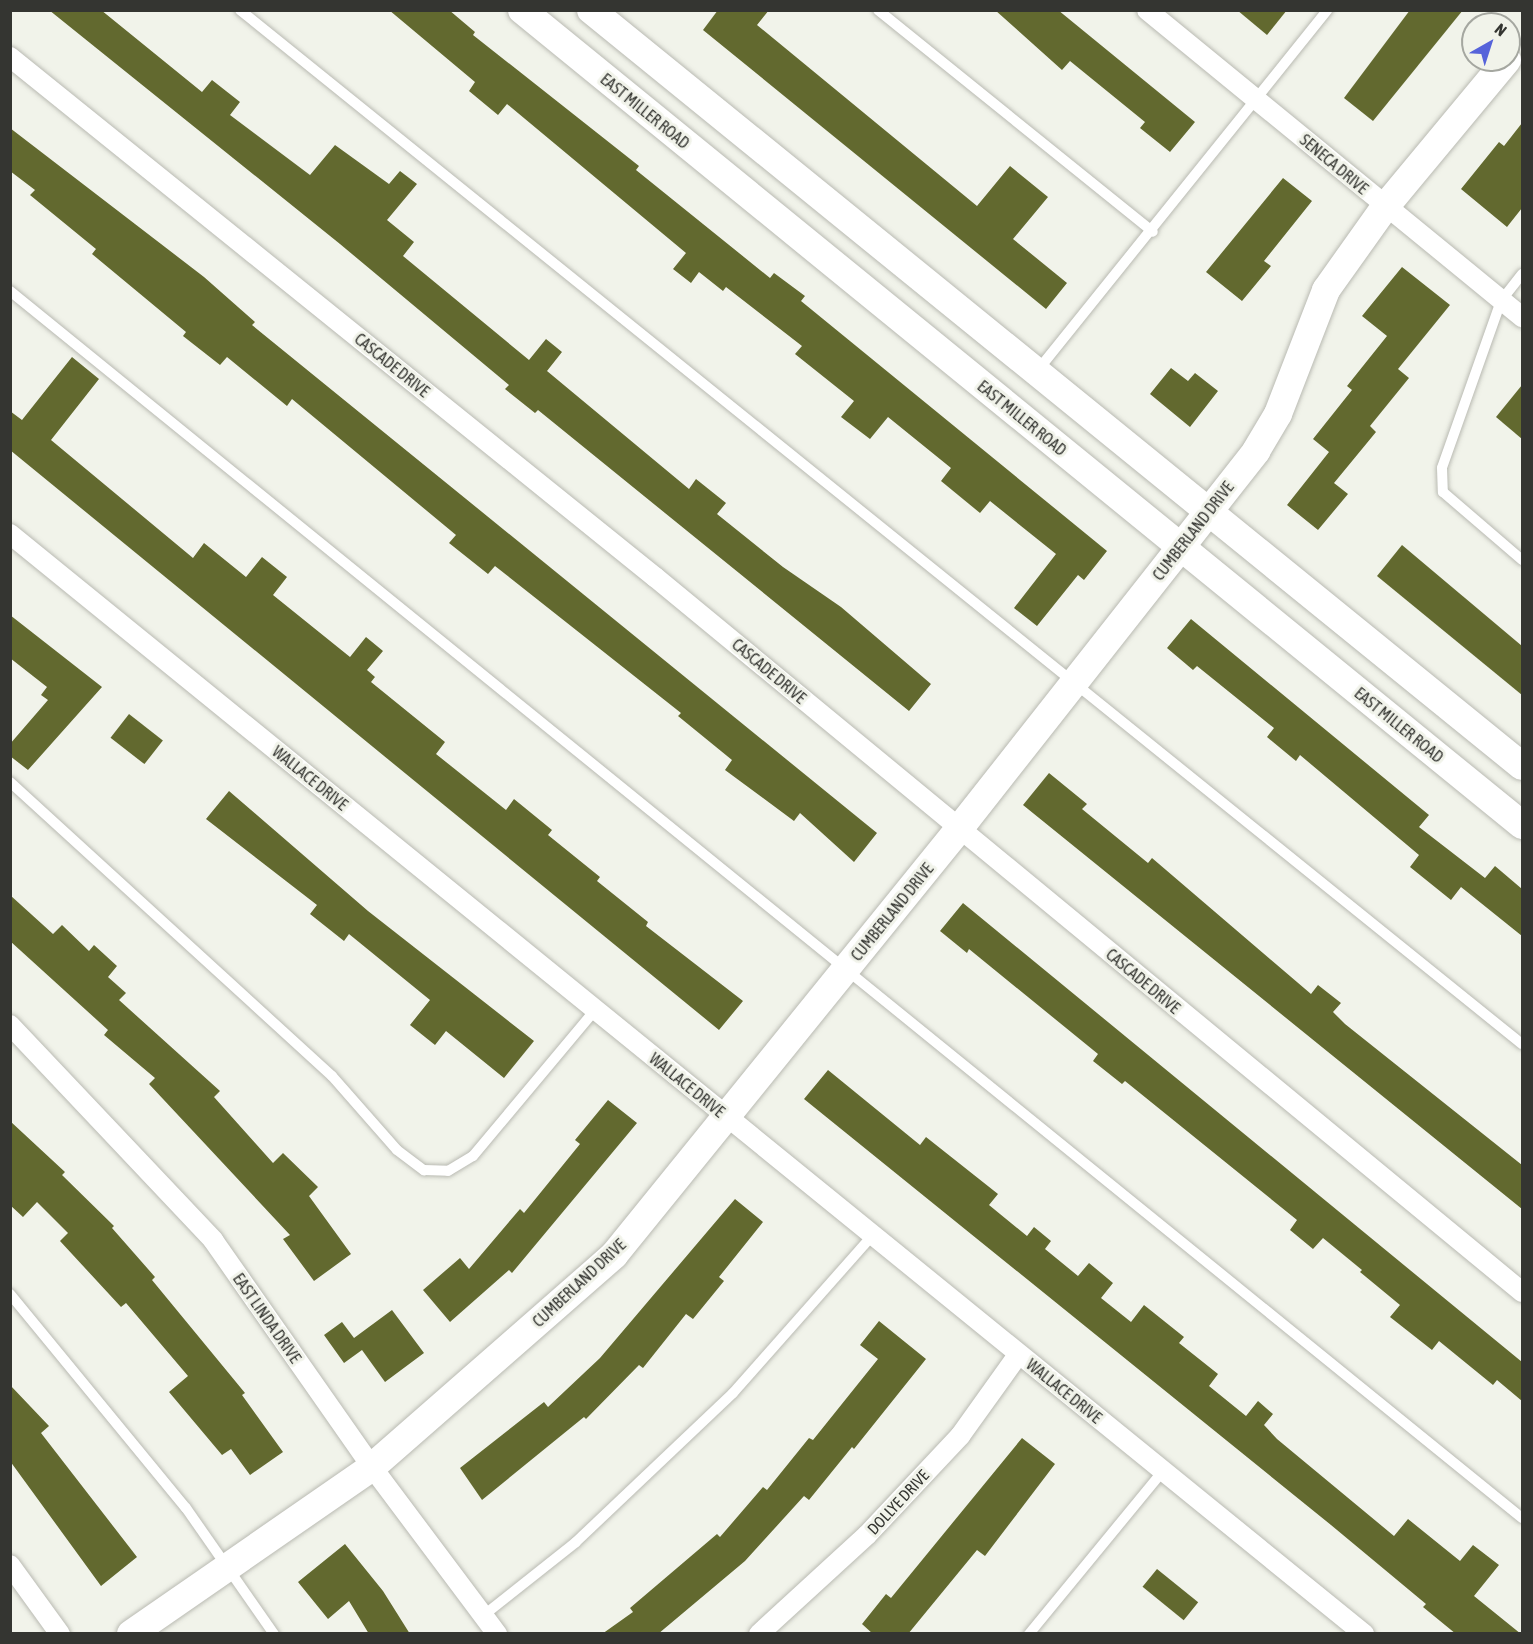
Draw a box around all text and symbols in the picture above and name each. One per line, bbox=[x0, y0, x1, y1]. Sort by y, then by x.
north arrow bbox=[1461, 12, 1521, 72]
text: N bbox=[1492, 20, 1510, 40]
street label: EAST MILLER ROAD bbox=[597, 69, 693, 153]
street label: SENECA DRIVE bbox=[1296, 130, 1372, 198]
street label: CASCADE DRIVE bbox=[351, 329, 433, 401]
street label: EAST MILLER ROAD bbox=[974, 376, 1070, 460]
street label: CUMBERLAND DRIVE bbox=[1148, 478, 1238, 584]
street label: CASCADE DRIVE bbox=[728, 635, 810, 707]
street label: EAST MILLER ROAD bbox=[1351, 683, 1447, 767]
street label: WALLACE DRIVE bbox=[269, 742, 351, 814]
street label: CUMBERLAND DRIVE bbox=[847, 859, 937, 965]
street label: CASCADE DRIVE bbox=[1102, 945, 1184, 1017]
street label: WALLACE DRIVE bbox=[646, 1049, 728, 1121]
street label: CUMBERLAND DRIVE bbox=[529, 1235, 629, 1331]
street label: EAST LINDA DRIVE bbox=[229, 1269, 305, 1367]
street label: WALLACE DRIVE bbox=[1023, 1355, 1105, 1427]
street label: DOLLYE DRIVE bbox=[863, 1466, 933, 1538]

